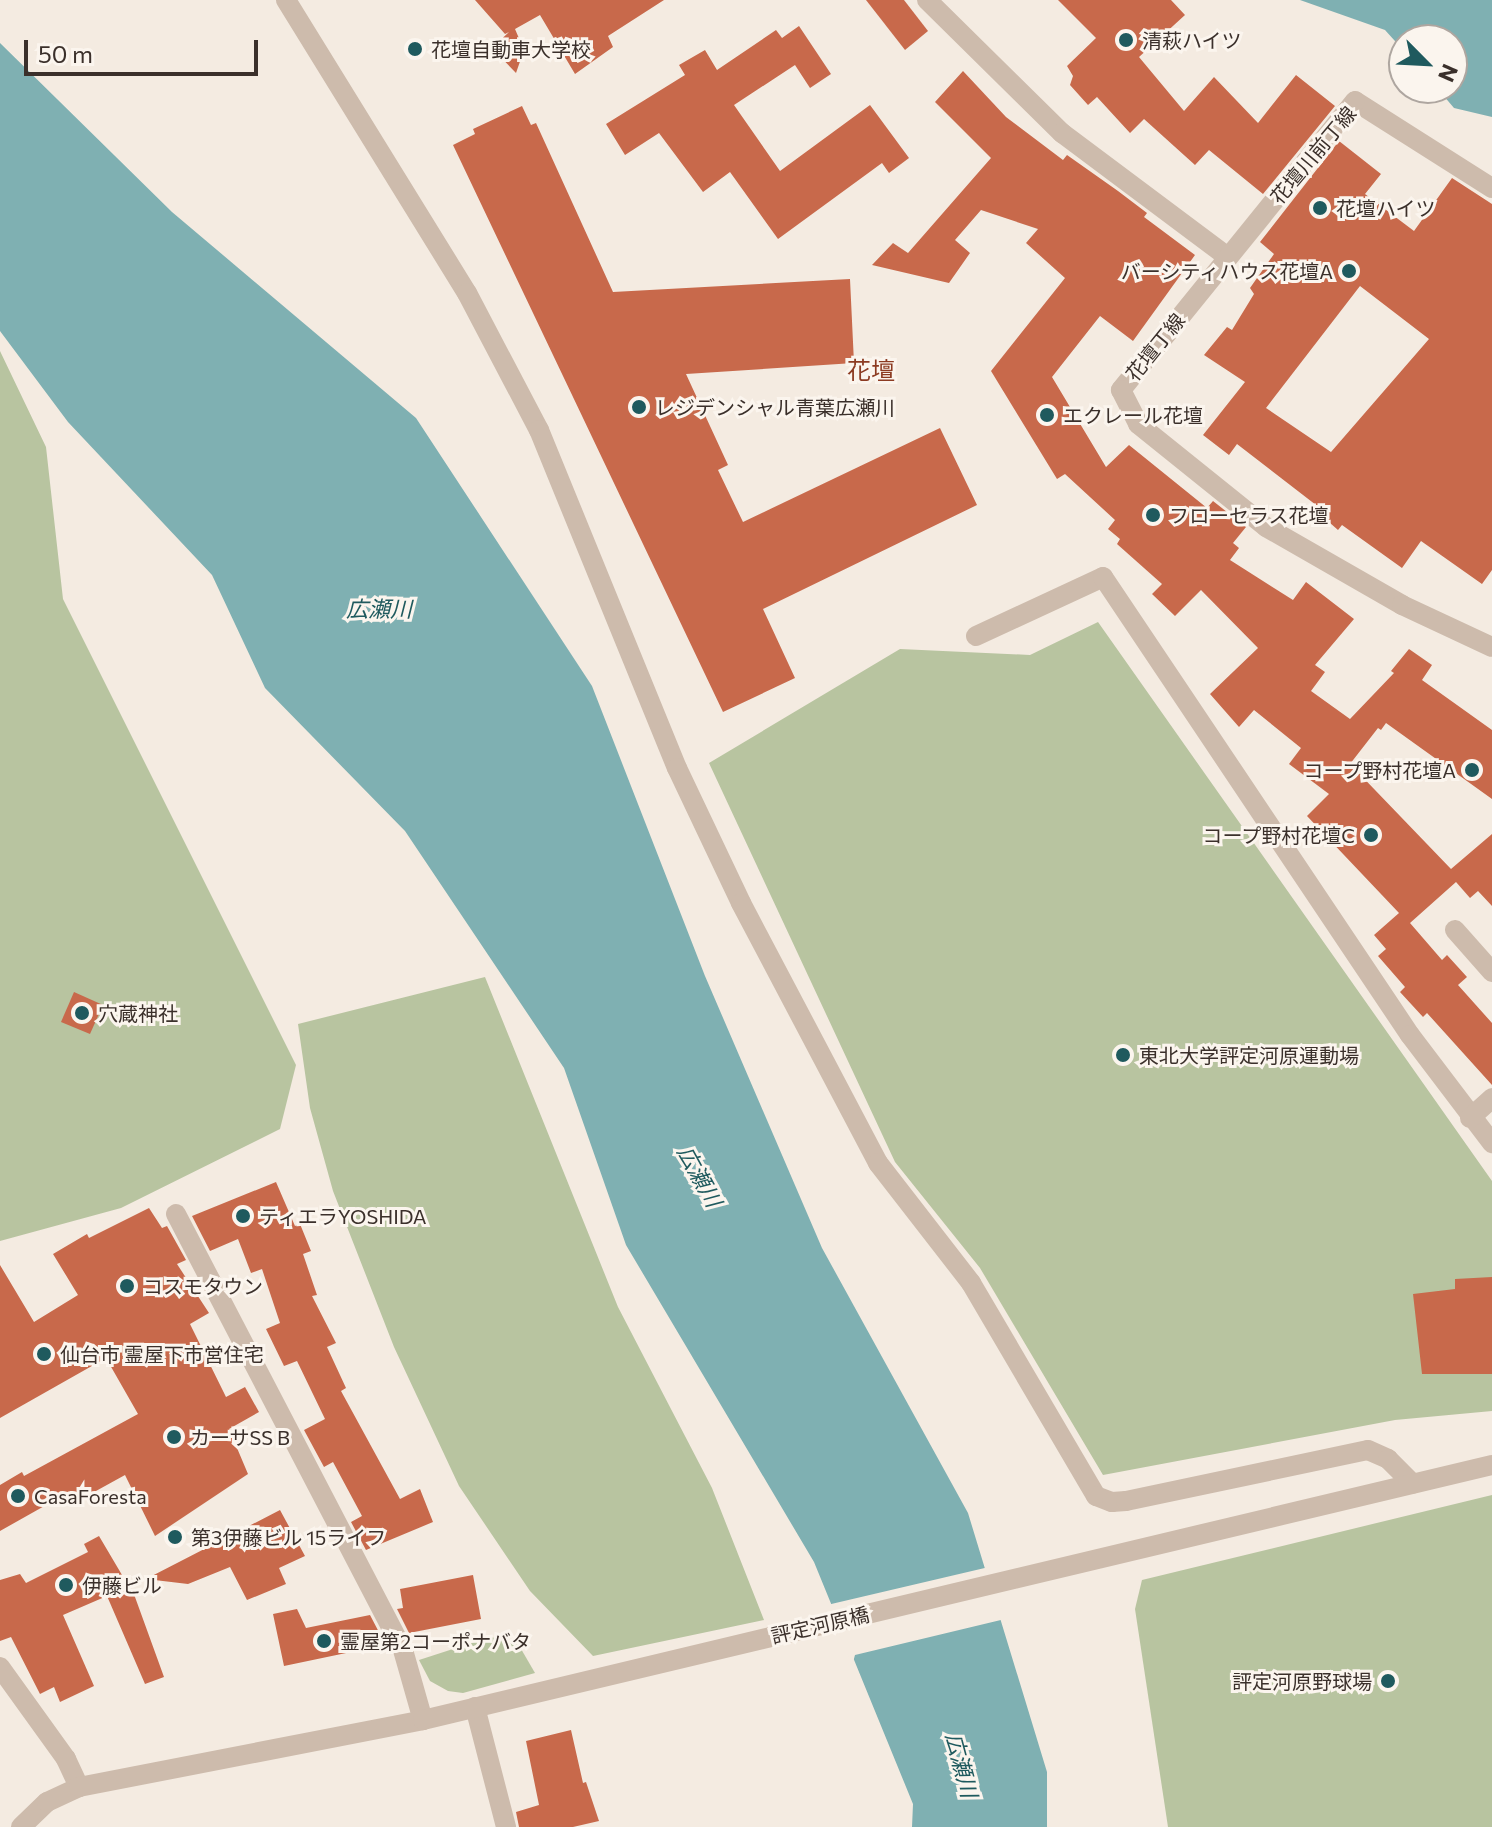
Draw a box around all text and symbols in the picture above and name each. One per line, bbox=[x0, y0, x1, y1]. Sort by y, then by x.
scale bar bbox=[28, 24, 262, 74]
north arrow bbox=[1388, 24, 1468, 104]
place label: 清萩ハイツ bbox=[1142, 28, 1242, 52]
marker: 清萩ハイツ bbox=[1117, 31, 1135, 49]
place label: 花壇自動車大学校 bbox=[431, 37, 591, 61]
text: 50 m bbox=[38, 39, 93, 68]
marker: 花壇自動車大学校 bbox=[406, 40, 424, 58]
text: N bbox=[1433, 60, 1464, 86]
street label: 花壇川前丁線 bbox=[1265, 101, 1361, 209]
place label: 花壇ハイツ bbox=[1336, 196, 1436, 220]
marker: 花壇ハイツ bbox=[1311, 199, 1329, 217]
place label: バーシティハウス花壇A bbox=[1119, 259, 1333, 283]
marker: バーシティハウス花壇A bbox=[1340, 262, 1358, 280]
street label: 花壇丁線 bbox=[1121, 308, 1189, 386]
district label: 花壇 bbox=[847, 356, 895, 384]
place label: レジデンシャル青葉広瀬川 bbox=[655, 395, 895, 419]
marker: レジデンシャル青葉広瀬川 bbox=[630, 398, 648, 416]
place label: エクレール花壇 bbox=[1063, 403, 1203, 427]
marker: エクレール花壇 bbox=[1038, 406, 1056, 424]
place label: フローセラス花壇 bbox=[1169, 503, 1329, 527]
marker: フローセラス花壇 bbox=[1144, 506, 1162, 524]
water label: 広瀬川 bbox=[346, 596, 412, 622]
place label: コープ野村花壇A bbox=[1302, 758, 1456, 782]
marker: コープ野村花壇A bbox=[1463, 761, 1481, 779]
place label: コープ野村花壇C bbox=[1201, 823, 1355, 847]
marker: コープ野村花壇C bbox=[1362, 826, 1380, 844]
place label: 穴蔵神社 bbox=[98, 1001, 178, 1025]
marker: 穴蔵神社 bbox=[73, 1004, 91, 1022]
place label: 東北大学評定河原運動場 bbox=[1139, 1043, 1359, 1067]
marker: 東北大学評定河原運動場 bbox=[1114, 1046, 1132, 1064]
water label: 広瀬川 bbox=[672, 1141, 728, 1211]
place label: ティエラYOSHIDA bbox=[259, 1204, 428, 1228]
marker: ティエラYOSHIDA bbox=[234, 1207, 252, 1225]
place label: コスモタウン bbox=[143, 1274, 263, 1298]
marker: コスモタウン bbox=[118, 1277, 136, 1295]
place label: 仙台市 霊屋下市営住宅 bbox=[60, 1342, 264, 1366]
marker: 仙台市 霊屋下市営住宅 bbox=[35, 1345, 53, 1363]
place label: カーサSS B bbox=[190, 1425, 290, 1449]
marker: カーサSS B bbox=[165, 1428, 183, 1446]
place label: CasaForesta bbox=[34, 1484, 147, 1508]
marker: CasaForesta bbox=[9, 1487, 27, 1505]
place label: 第3伊藤ビル 15ライフ bbox=[191, 1525, 386, 1549]
marker: 第3伊藤ビル 15ライフ bbox=[166, 1528, 184, 1546]
place label: 伊藤ビル bbox=[82, 1573, 162, 1597]
marker: 伊藤ビル bbox=[57, 1576, 75, 1594]
street label: 評定河原橋 bbox=[769, 1602, 871, 1648]
place label: 霊屋第2コーポナバタ bbox=[340, 1629, 531, 1653]
marker: 霊屋第2コーポナバタ bbox=[315, 1632, 333, 1650]
place label: 評定河原野球場 bbox=[1232, 1669, 1372, 1693]
marker: 評定河原野球場 bbox=[1379, 1672, 1397, 1690]
water label: 広瀬川 bbox=[941, 1730, 983, 1800]

